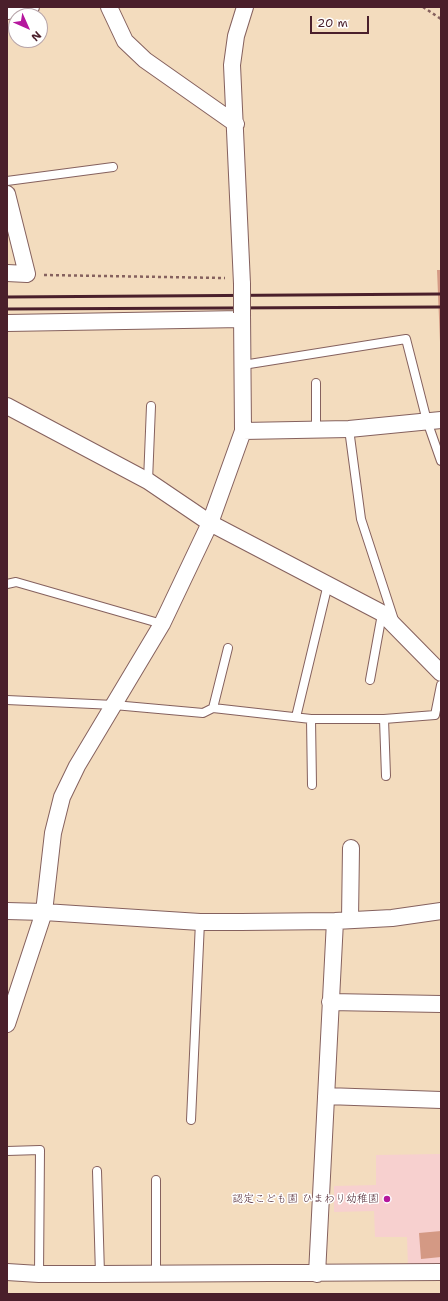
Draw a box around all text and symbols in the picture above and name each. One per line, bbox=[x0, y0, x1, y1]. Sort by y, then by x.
north arrow bbox=[8, 8, 48, 48]
scale bar bbox=[312, 8, 371, 34]
text: 20 m bbox=[317, 15, 348, 31]
text: N bbox=[28, 28, 45, 45]
place label: 認定こども園 ひまわり幼稚園 bbox=[232, 1192, 379, 1206]
marker: 認定こども園 ひまわり幼稚園 bbox=[382, 1194, 392, 1204]

